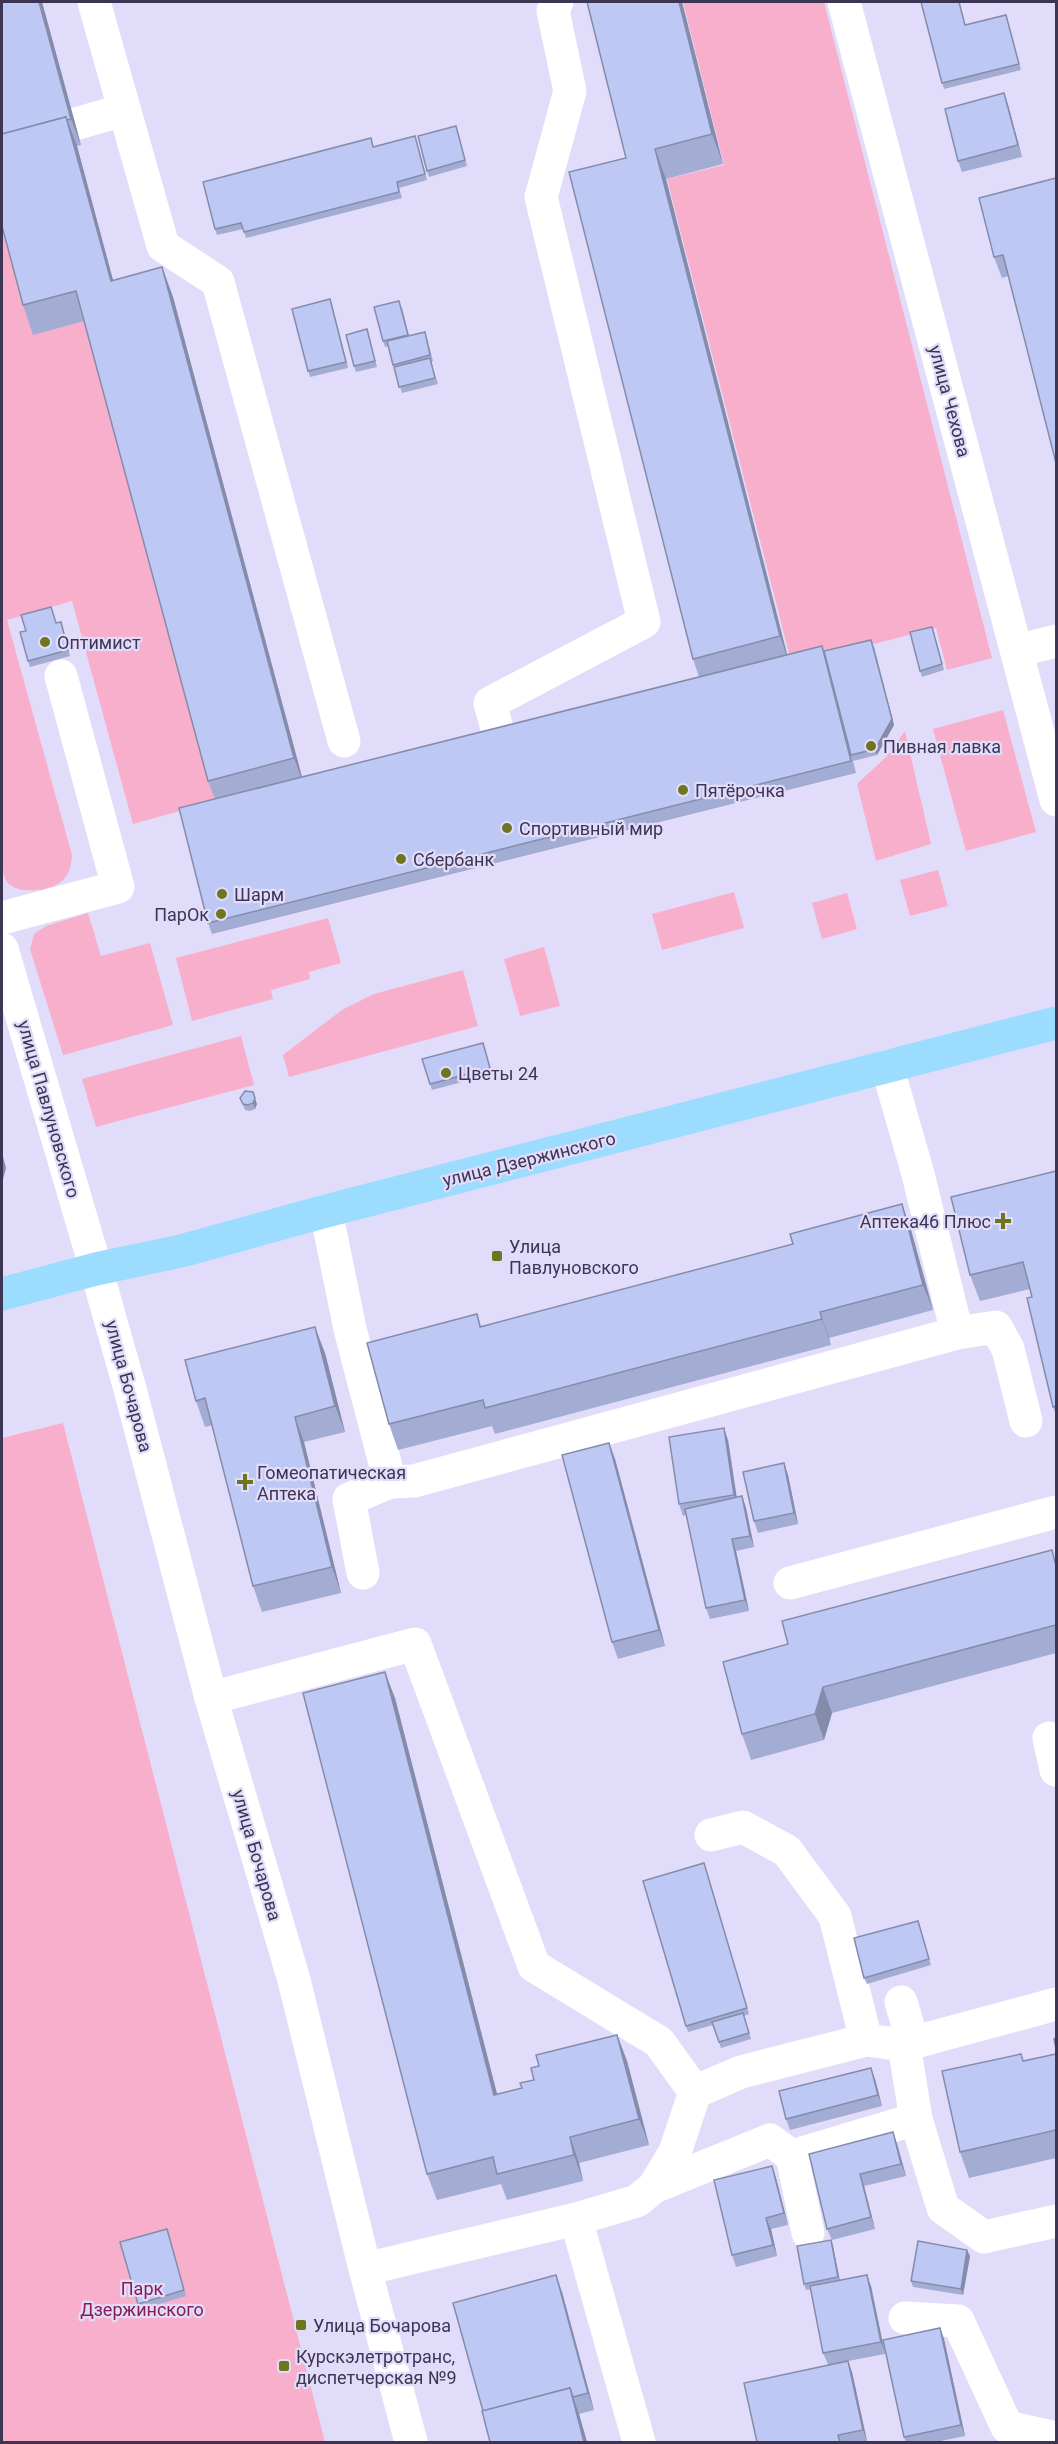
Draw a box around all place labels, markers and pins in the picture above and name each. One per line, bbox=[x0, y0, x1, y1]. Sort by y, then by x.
place label: Оптимист bbox=[57, 632, 141, 653]
marker: Оптимист bbox=[38, 635, 52, 649]
place label: Пивная лавка bbox=[883, 736, 1001, 757]
marker: Пивная лавка bbox=[864, 739, 878, 753]
place label: Пятёрочка bbox=[695, 780, 785, 801]
marker: Пятёрочка bbox=[676, 783, 690, 797]
place label: Спортивный мир bbox=[519, 818, 663, 839]
marker: Спортивный мир bbox=[500, 821, 514, 835]
place label: Сбербанк bbox=[413, 849, 494, 870]
marker: Сбербанк bbox=[394, 852, 408, 866]
place label: Шарм bbox=[234, 884, 284, 905]
marker: Шарм bbox=[215, 887, 229, 901]
place label: ПарОк bbox=[154, 904, 209, 925]
marker: ПарОк bbox=[214, 907, 228, 921]
place label: Цветы 24 bbox=[458, 1063, 538, 1084]
marker: Цветы 24 bbox=[439, 1066, 453, 1080]
place label: Аптека46 Плюс bbox=[860, 1211, 991, 1232]
marker: Аптека46 Плюс bbox=[996, 1214, 1010, 1228]
place label: Улица Павлуновского bbox=[509, 1236, 639, 1278]
marker: Улица Павлуновского bbox=[490, 1249, 504, 1263]
place label: Гомеопатическая Аптека bbox=[257, 1462, 406, 1504]
marker: Гомеопатическая Аптека bbox=[238, 1475, 252, 1489]
place label: Улица Бочарова bbox=[313, 2315, 451, 2336]
marker: Улица Бочарова bbox=[294, 2318, 308, 2332]
place label: Курскэлетротранс, диспетчерская №9 bbox=[296, 2346, 457, 2388]
marker: Курскэлетротранс, диспетчерская №9 bbox=[277, 2359, 291, 2373]

